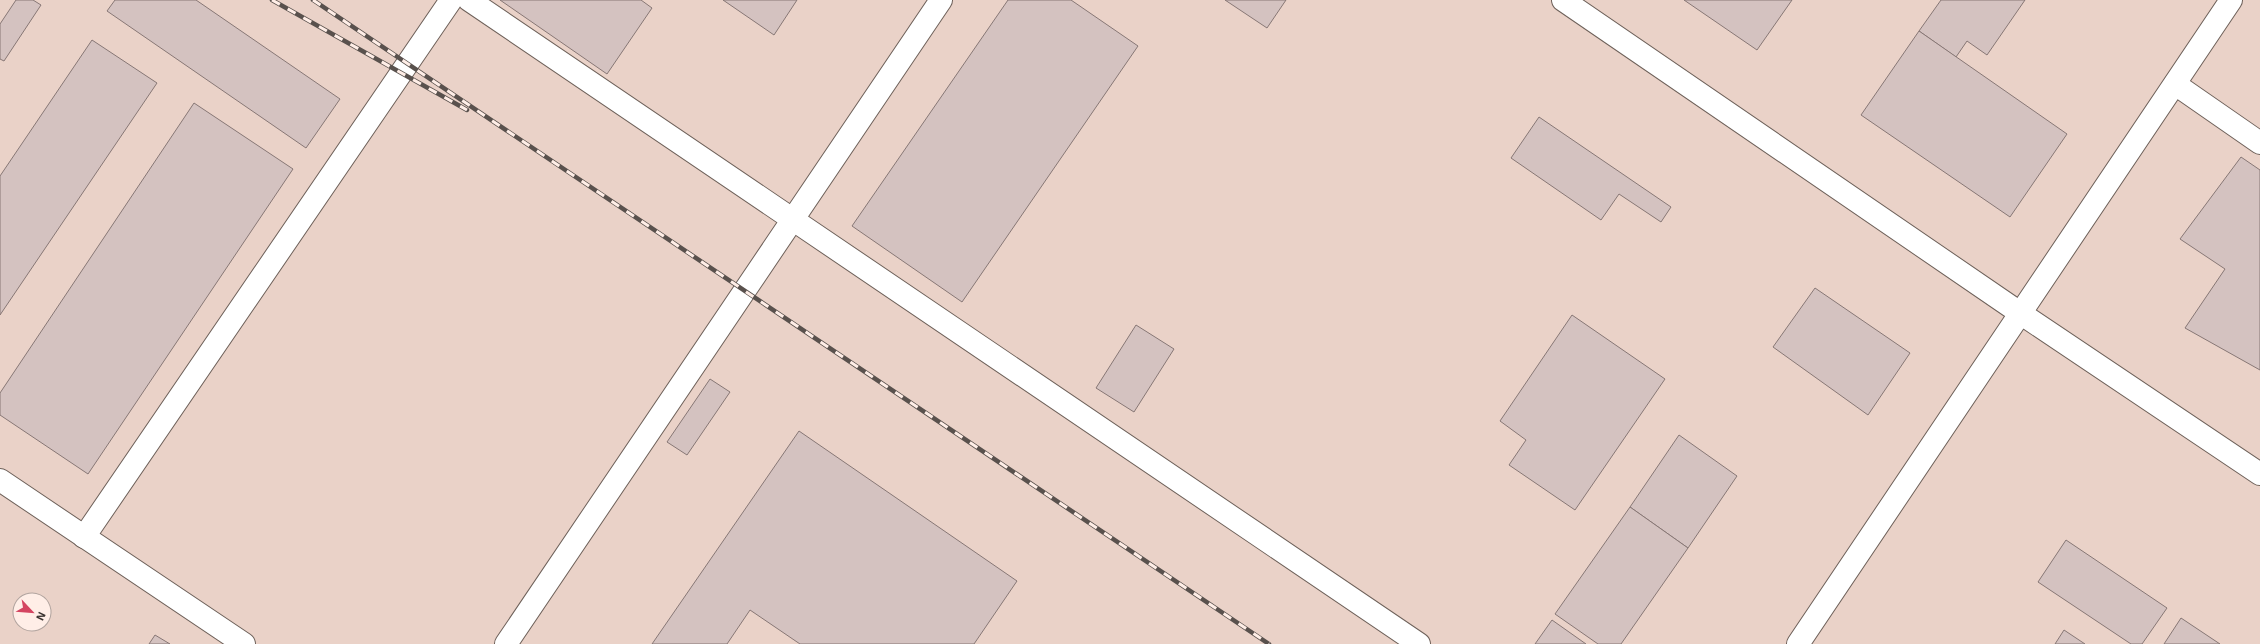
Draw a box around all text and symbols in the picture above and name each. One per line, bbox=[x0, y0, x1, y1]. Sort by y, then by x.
north arrow bbox=[12, 592, 52, 632]
text: N bbox=[34, 610, 49, 623]

